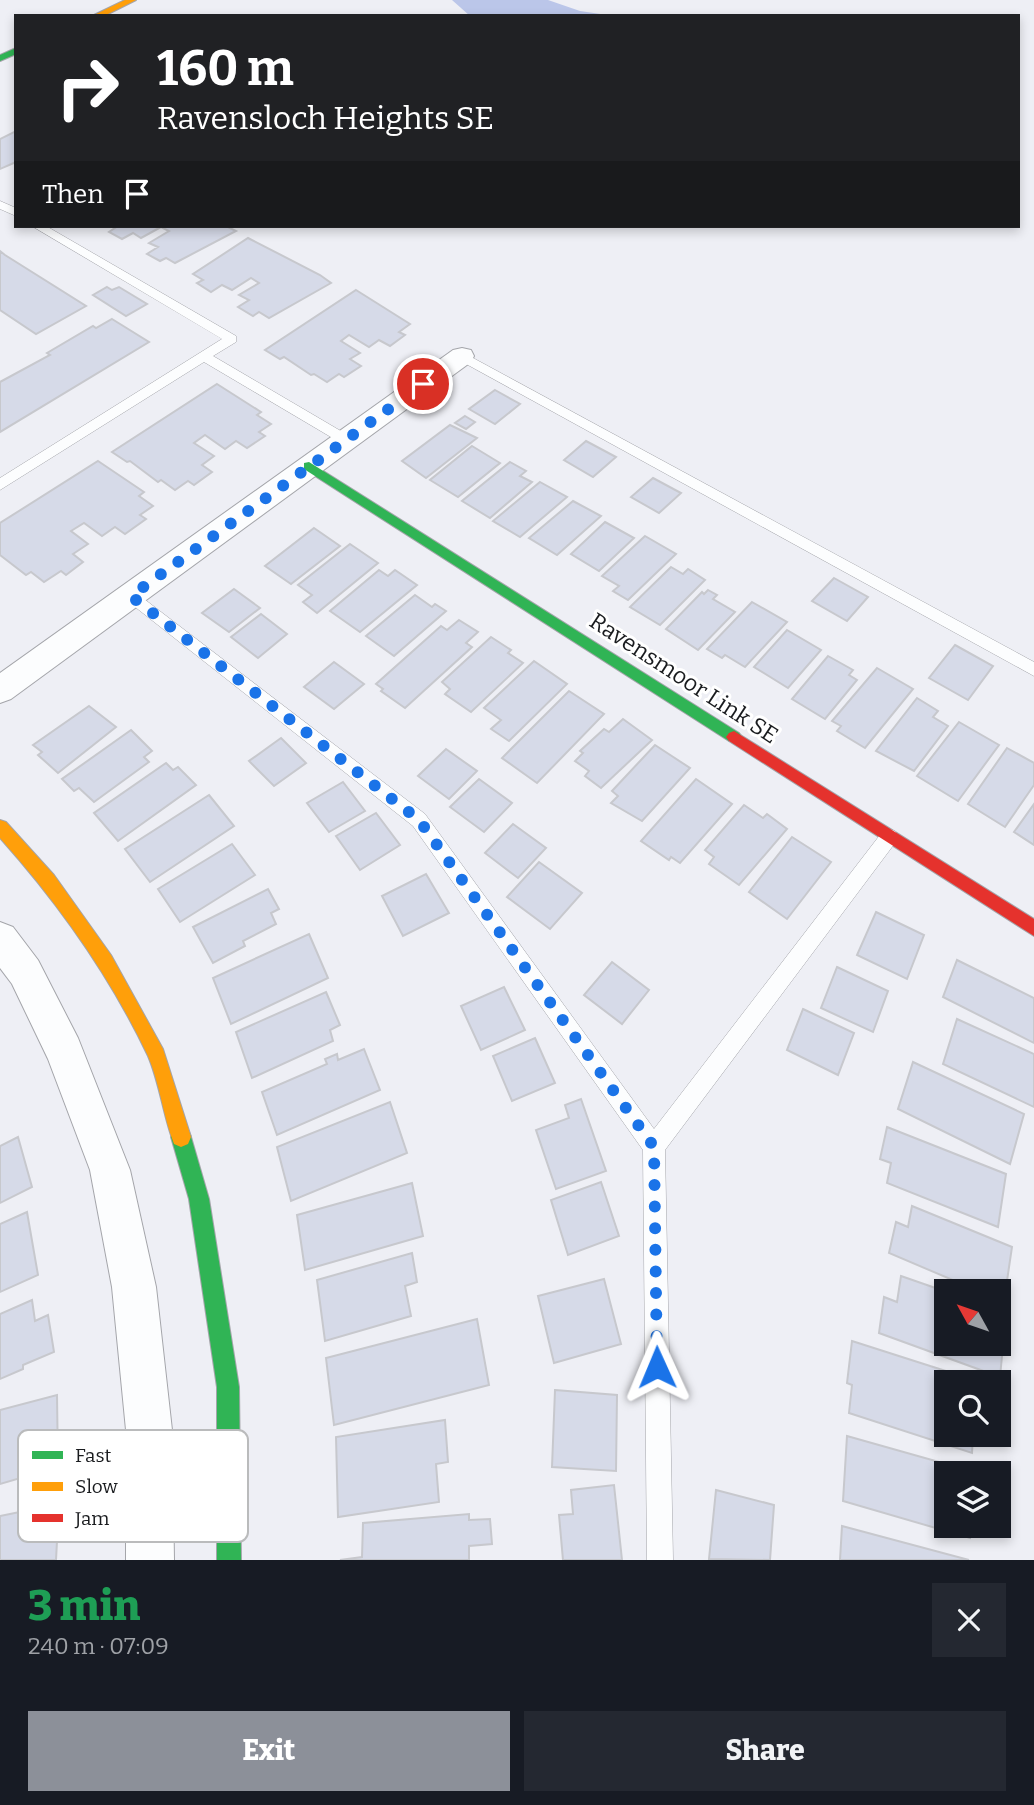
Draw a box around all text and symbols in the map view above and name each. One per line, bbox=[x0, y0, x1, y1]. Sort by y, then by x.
text: 160 m bbox=[157, 39, 294, 98]
icon: right bbox=[42, 42, 133, 133]
text: Ravensloch Heights SE bbox=[157, 99, 494, 137]
icon: arrive bbox=[118, 175, 156, 213]
text: Then bbox=[42, 179, 104, 210]
pin bbox=[393, 354, 453, 414]
icon: arrive bbox=[404, 365, 442, 403]
street label: Ravensmoor Link SE bbox=[585, 607, 783, 749]
north arrow bbox=[934, 1279, 1012, 1356]
map controls bbox=[934, 1279, 1011, 1538]
position arrow bbox=[620, 1330, 694, 1404]
button: search bbox=[934, 1370, 1011, 1447]
legend bbox=[18, 1430, 248, 1542]
text: Fast bbox=[75, 1444, 112, 1467]
button: layers bbox=[934, 1461, 1011, 1538]
text: Slow bbox=[75, 1475, 118, 1498]
text: Jam bbox=[74, 1507, 109, 1530]
text: 3 min bbox=[28, 1581, 141, 1631]
button: close bbox=[932, 1583, 1006, 1657]
text: 240 m · 07:09 bbox=[28, 1632, 169, 1660]
button: Exit bbox=[28, 1711, 510, 1791]
button: Share bbox=[524, 1711, 1006, 1791]

